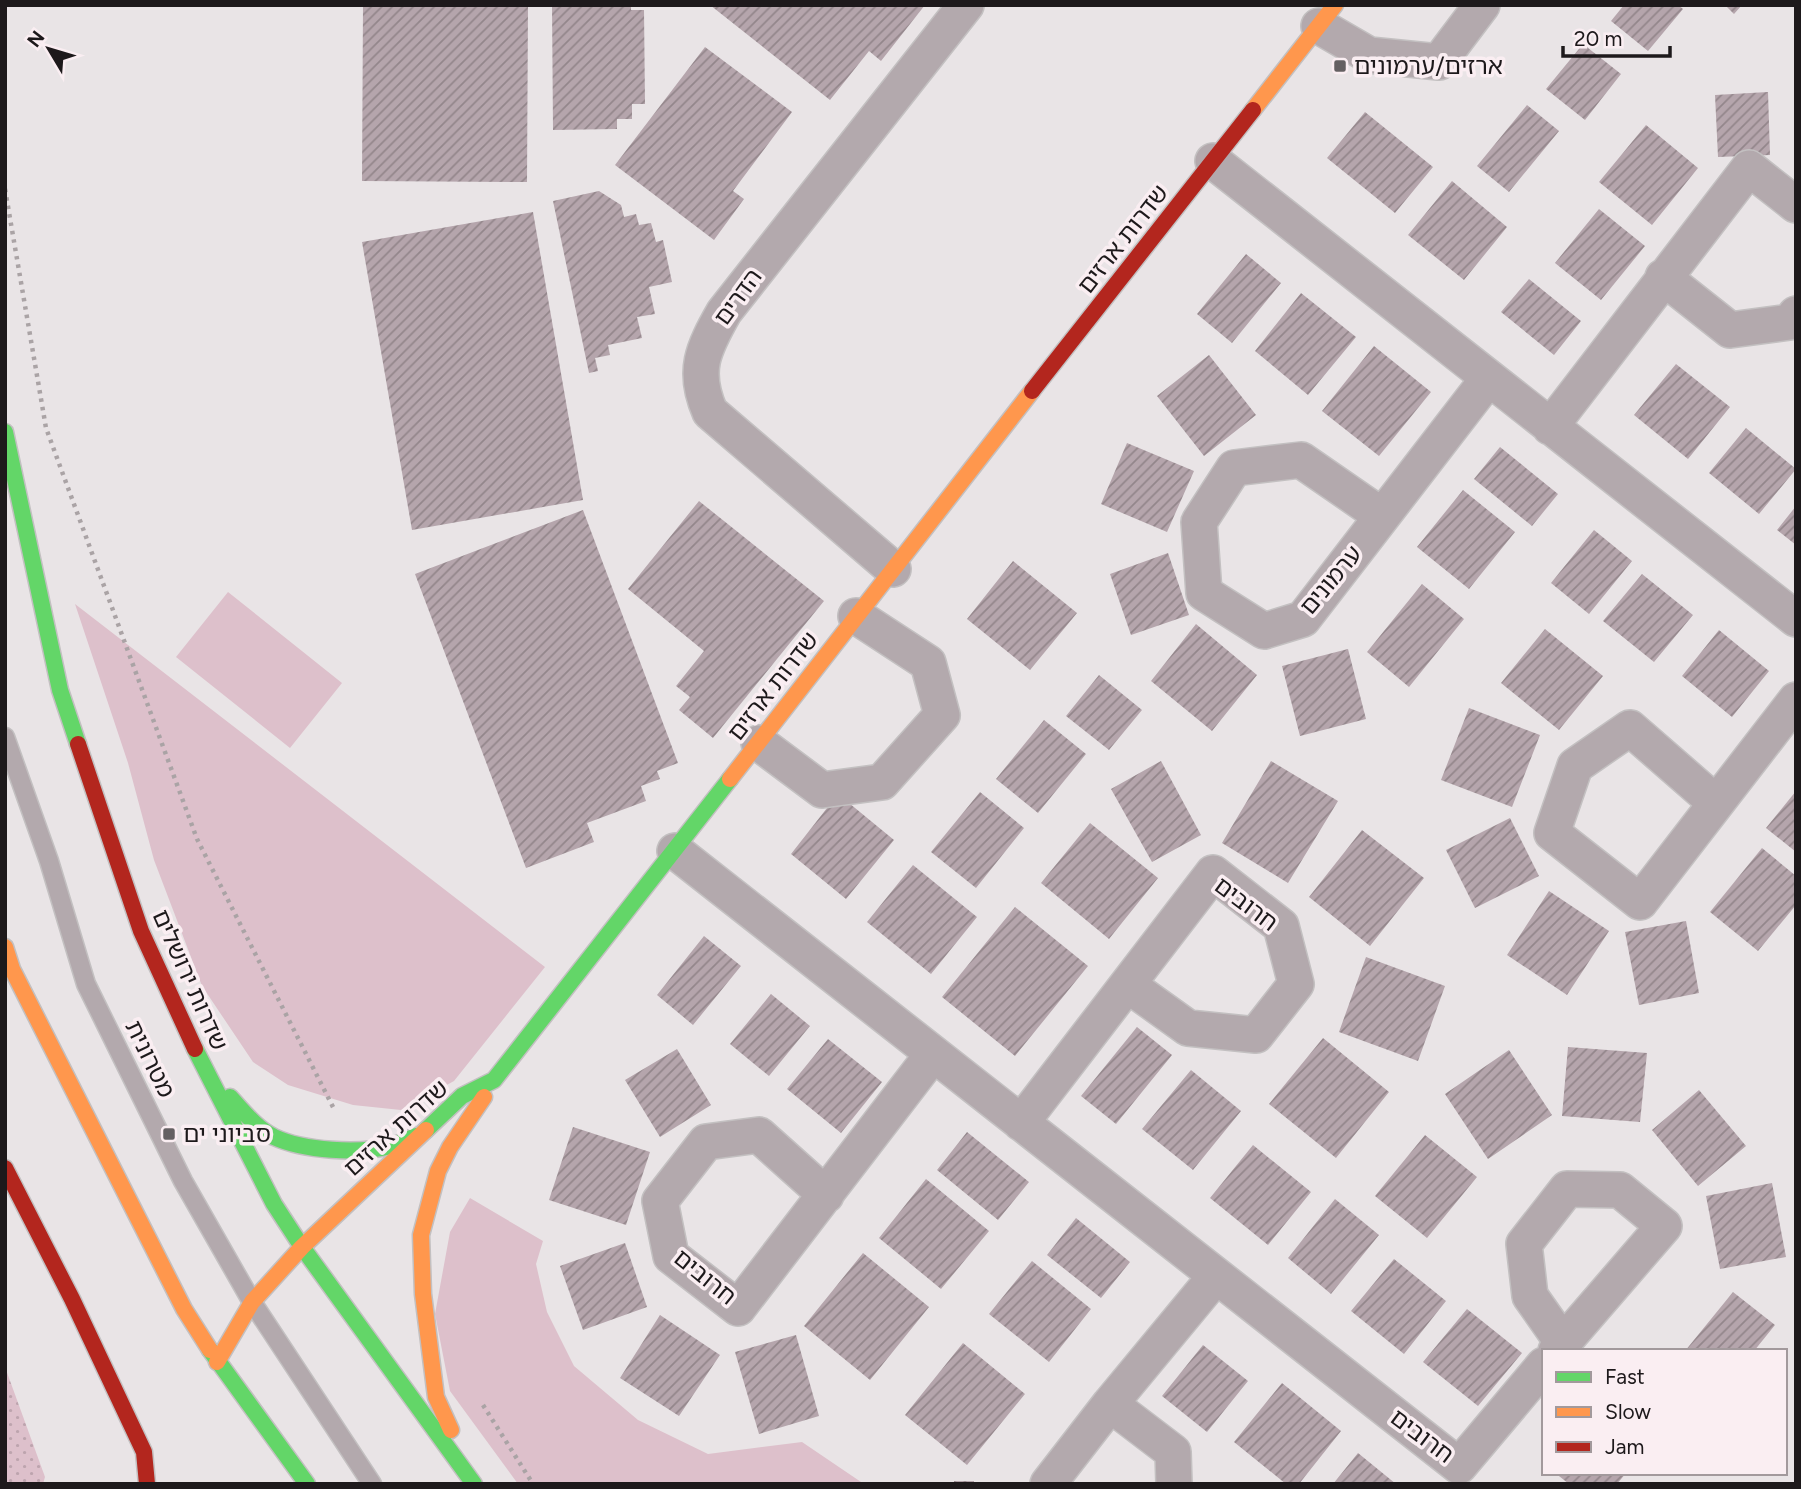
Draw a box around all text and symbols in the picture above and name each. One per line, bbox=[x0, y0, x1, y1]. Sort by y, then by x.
north arrow bbox=[14, 14, 84, 84]
scale bar bbox=[1563, 14, 1670, 58]
text: N bbox=[22, 26, 50, 52]
text: 20 m bbox=[1574, 26, 1622, 51]
place label: ארזים/ערמונים bbox=[1354, 51, 1503, 80]
marker: ארזים/ערמונים bbox=[1332, 58, 1348, 74]
street label: שדרות ארזים bbox=[1071, 178, 1174, 299]
street label: הדרים bbox=[707, 263, 768, 331]
street label: ערמונים bbox=[1293, 539, 1368, 620]
street label: שדרות ארזים bbox=[721, 625, 824, 746]
street label: חרובים bbox=[1209, 870, 1284, 937]
street label: שדרות ירושלים bbox=[146, 905, 234, 1055]
street label: מטרונית bbox=[119, 1015, 182, 1102]
street label: שדרות ארזים bbox=[338, 1073, 454, 1182]
place label: סביוני ים bbox=[183, 1119, 271, 1148]
marker: סביוני ים bbox=[161, 1126, 177, 1142]
street label: חרובים bbox=[668, 1243, 742, 1311]
legend bbox=[1542, 1349, 1787, 1475]
text: Fast bbox=[1605, 1364, 1645, 1389]
text: Slow bbox=[1605, 1399, 1651, 1424]
street label: חרובים bbox=[1385, 1402, 1460, 1469]
text: Jam bbox=[1605, 1434, 1644, 1459]

